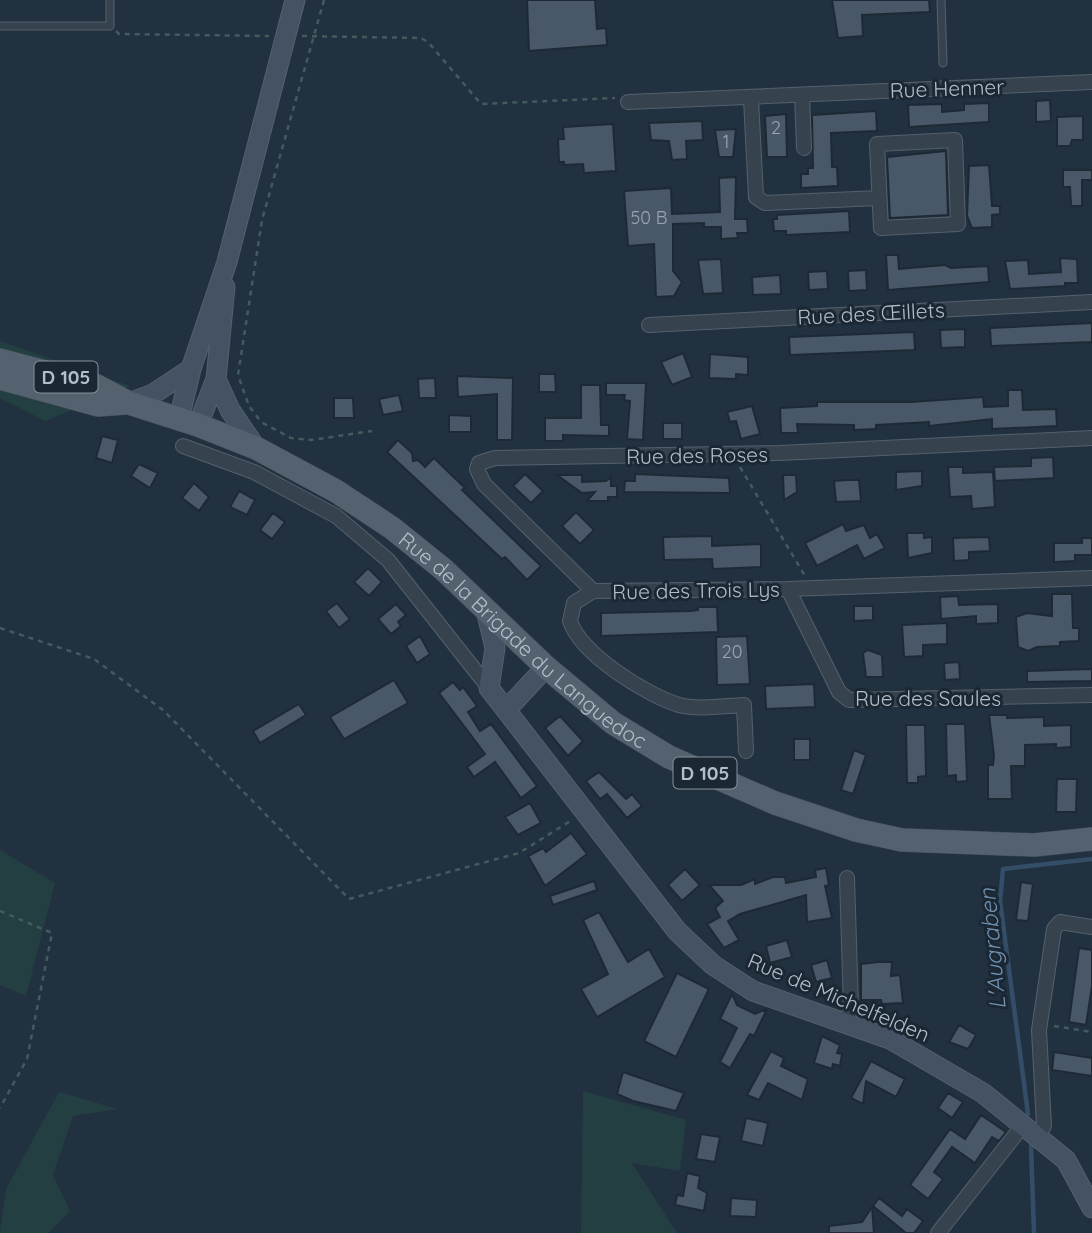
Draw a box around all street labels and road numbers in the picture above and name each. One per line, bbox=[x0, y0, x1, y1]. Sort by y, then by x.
street label: Rue Henner bbox=[889, 73, 1005, 103]
street label: Rue des Œillets bbox=[797, 296, 945, 330]
road number: D 105 bbox=[34, 362, 98, 392]
street label: Rue des Roses bbox=[626, 441, 768, 469]
street label: Rue de la Brigade du Languedoc bbox=[394, 526, 652, 754]
street label: Rue des Trois Lys bbox=[612, 576, 780, 604]
street label: Rue des Saules bbox=[855, 685, 1001, 711]
road number: D 105 bbox=[674, 758, 736, 788]
street label: Rue de Michelfelden bbox=[744, 947, 934, 1047]

